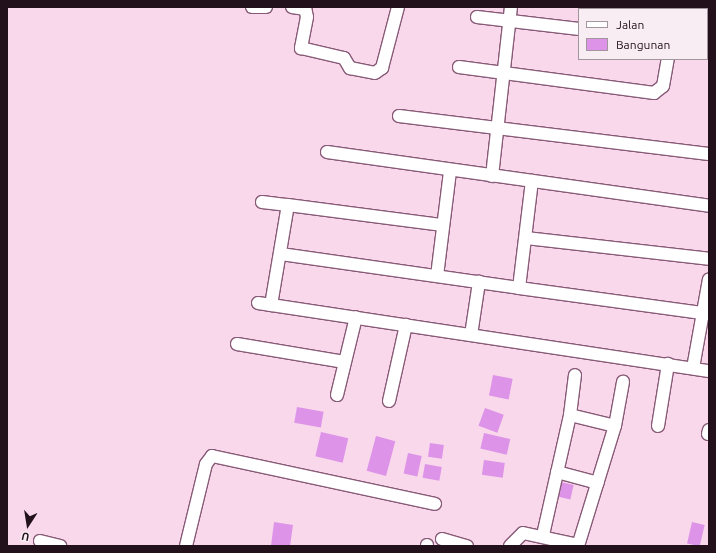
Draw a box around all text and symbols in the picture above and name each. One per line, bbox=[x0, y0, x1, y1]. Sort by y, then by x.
legend bbox=[578, 8, 708, 60]
text: Jalan bbox=[616, 18, 644, 31]
text: Bangunan bbox=[616, 38, 670, 51]
north arrow bbox=[8, 505, 48, 545]
text: U bbox=[20, 530, 31, 543]

